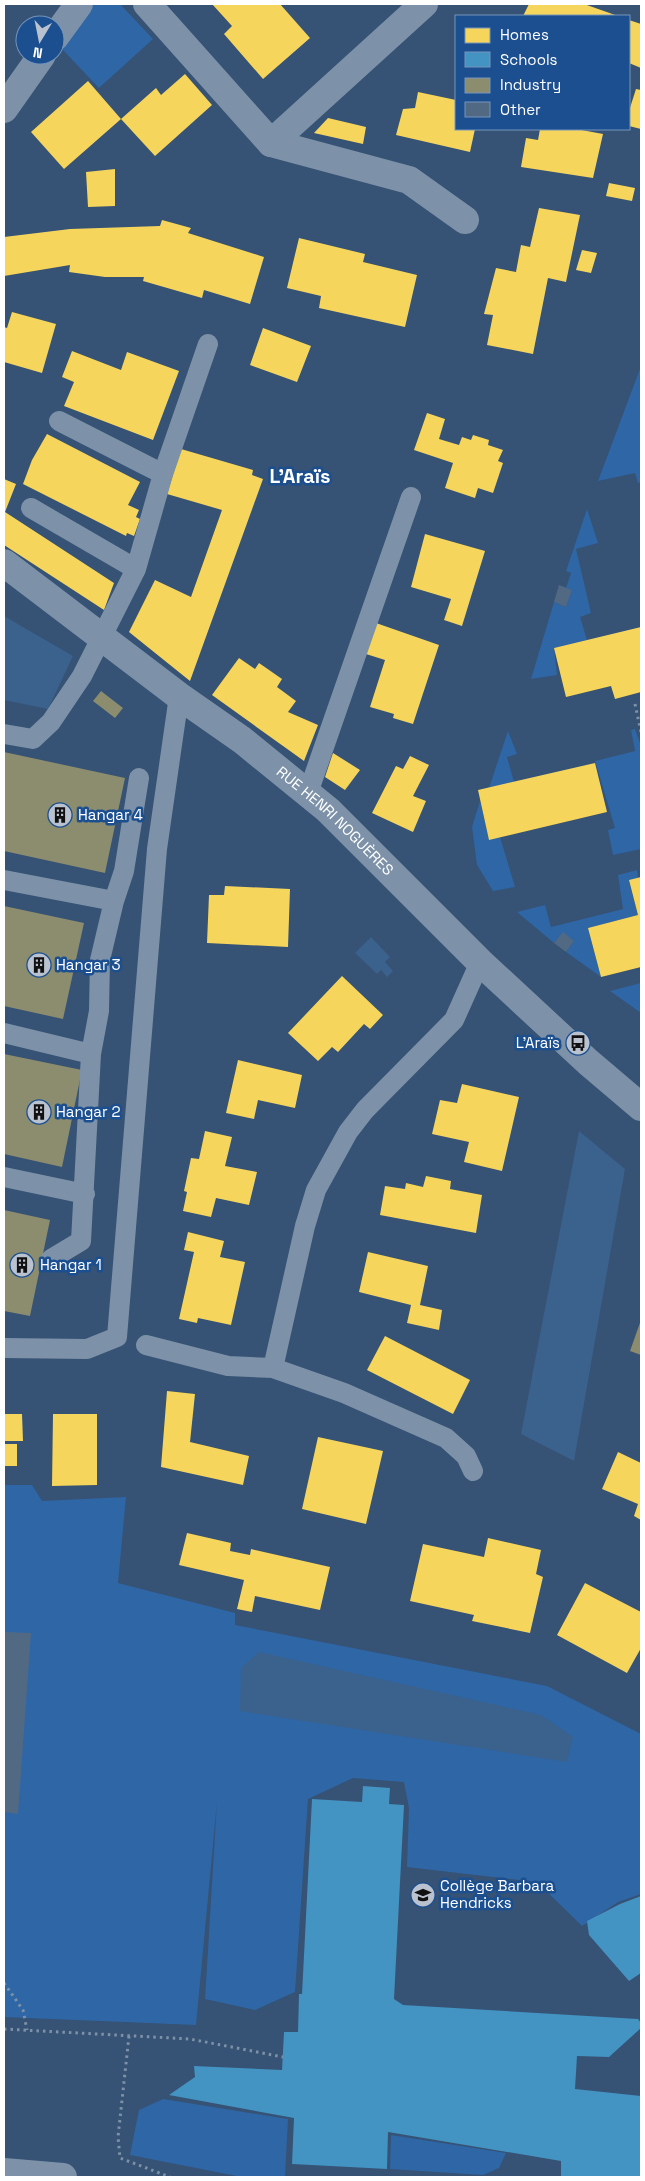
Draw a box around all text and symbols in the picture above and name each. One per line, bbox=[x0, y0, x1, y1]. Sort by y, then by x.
north arrow bbox=[15, 15, 65, 65]
legend bbox=[455, 15, 630, 130]
text: Homes bbox=[500, 25, 549, 44]
text: N bbox=[32, 43, 44, 62]
text: Schools bbox=[500, 50, 558, 69]
text: Industry bbox=[500, 75, 561, 94]
text: Other bbox=[500, 100, 541, 119]
district label: L'Araïs bbox=[269, 463, 331, 489]
street label: RUE HENRI NOGUÈRES bbox=[273, 762, 398, 879]
building icon: Hangar 4 bbox=[47, 802, 73, 828]
place label: Hangar 4 bbox=[78, 805, 143, 824]
building icon: Hangar 3 bbox=[26, 952, 52, 978]
place label: Hangar 3 bbox=[56, 955, 121, 974]
bus stop icon: L'Araïs bbox=[565, 1030, 591, 1056]
place label: L'Araïs bbox=[516, 1033, 560, 1052]
building icon: Hangar 2 bbox=[26, 1099, 52, 1125]
place label: Hangar 2 bbox=[56, 1102, 120, 1121]
building icon: Hangar 1 bbox=[9, 1252, 35, 1278]
place label: Hangar 1 bbox=[40, 1255, 102, 1274]
place label: Collège Barbara Hendricks bbox=[440, 1876, 554, 1912]
school or university icon: Collège Barbara Hendricks bbox=[410, 1882, 436, 1908]

